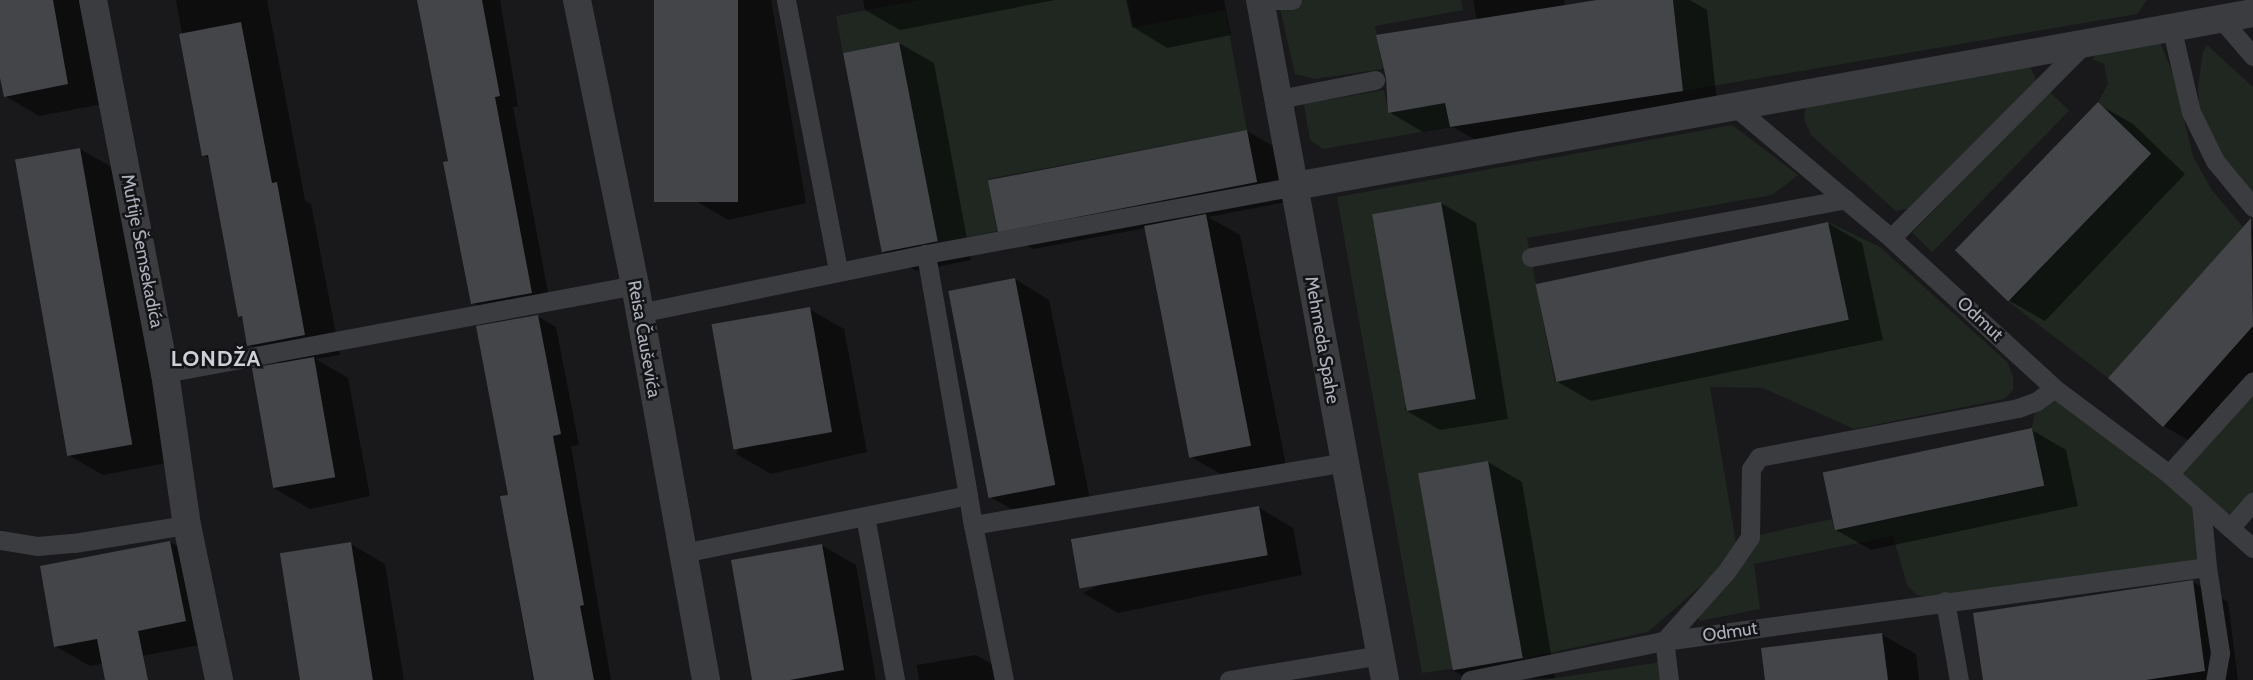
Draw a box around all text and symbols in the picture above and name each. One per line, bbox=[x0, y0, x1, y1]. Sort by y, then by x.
street label: Muftije Šemsekadića bbox=[116, 172, 168, 330]
street label: Mehmeda Spahe bbox=[1300, 275, 1344, 405]
street label: Reisa Čauševića bbox=[623, 279, 665, 399]
street label: Odmut bbox=[1953, 292, 2007, 346]
district label: LONDŽA bbox=[170, 346, 262, 372]
street label: Odmut bbox=[1701, 617, 1759, 647]

